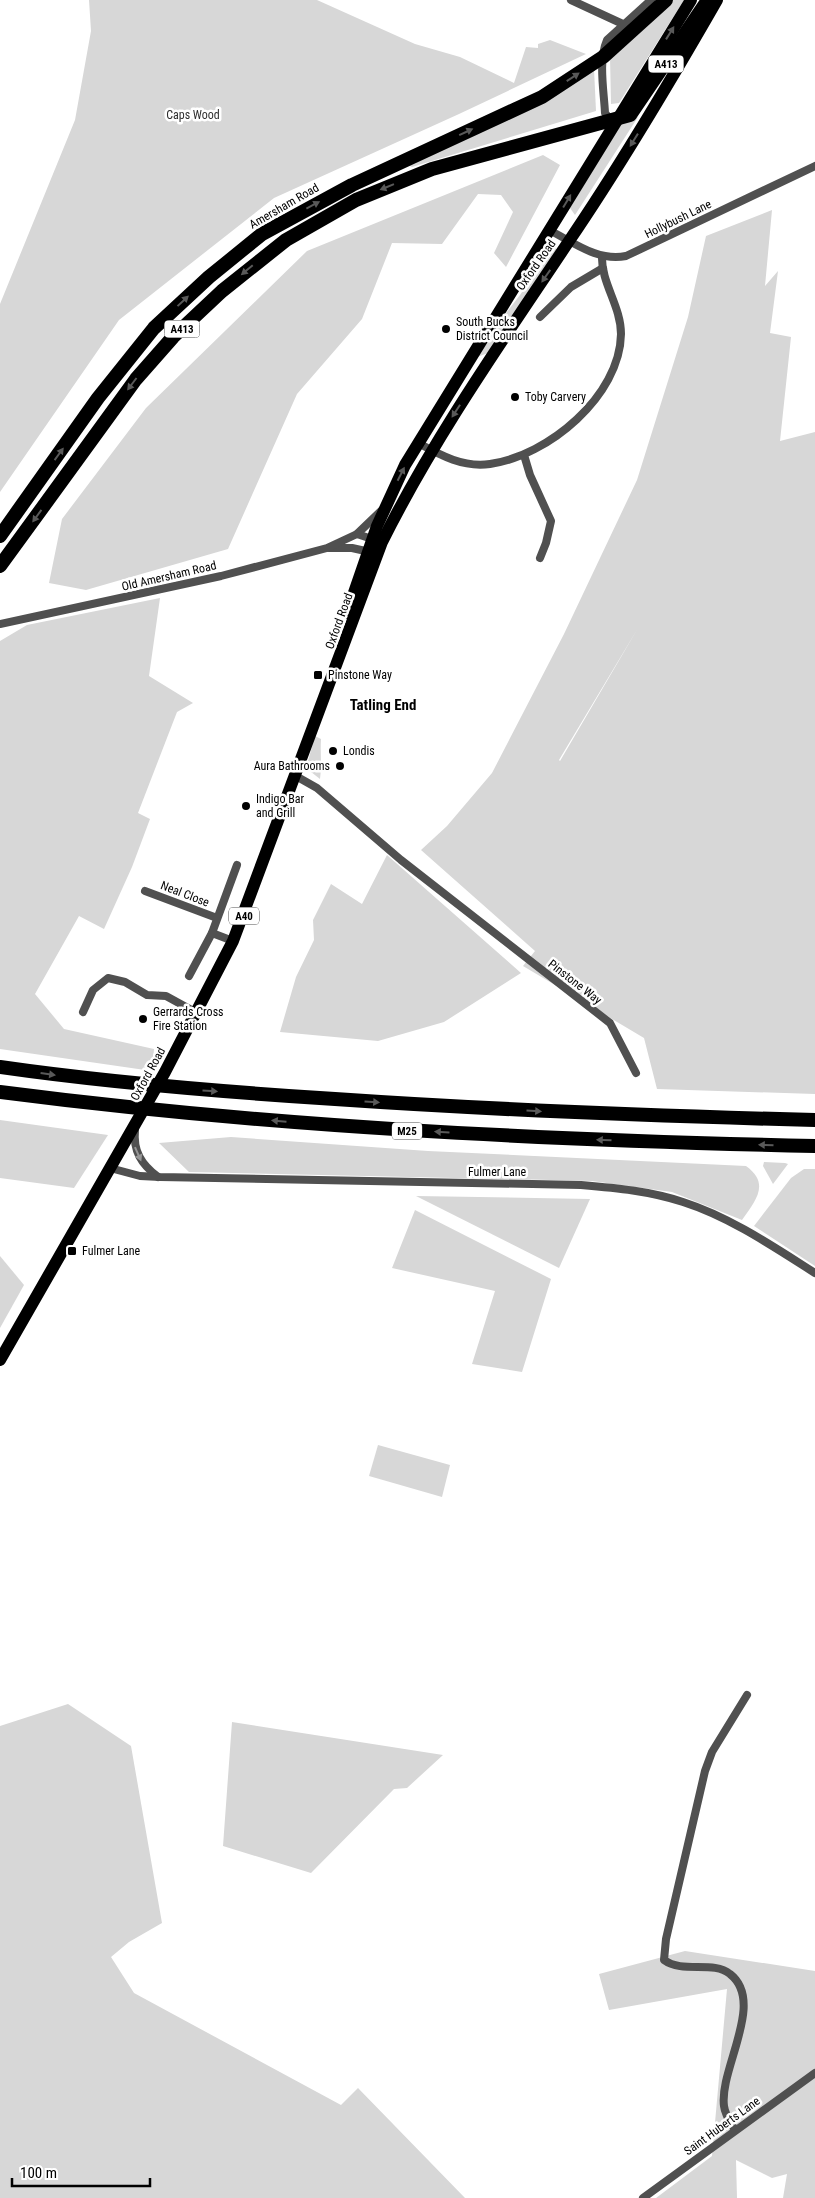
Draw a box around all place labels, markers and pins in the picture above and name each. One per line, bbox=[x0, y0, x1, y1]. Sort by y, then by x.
place label: South Bucks District Council bbox=[456, 315, 528, 343]
marker: South Bucks District Council bbox=[440, 323, 452, 335]
place label: Toby Carvery bbox=[525, 390, 586, 404]
marker: Toby Carvery bbox=[509, 391, 521, 403]
place label: Pinstone Way bbox=[328, 668, 392, 682]
marker: Pinstone Way bbox=[312, 669, 324, 681]
place label: Londis bbox=[343, 744, 375, 758]
marker: Londis bbox=[327, 745, 339, 757]
place label: Aura Bathrooms bbox=[254, 759, 330, 773]
marker: Aura Bathrooms bbox=[334, 760, 346, 772]
place label: Indigo Bar and Grill bbox=[256, 792, 305, 820]
marker: Indigo Bar and Grill bbox=[240, 800, 252, 812]
place label: Gerrards Cross Fire Station bbox=[153, 1005, 224, 1033]
marker: Gerrards Cross Fire Station bbox=[137, 1013, 149, 1025]
place label: Fulmer Lane bbox=[82, 1244, 141, 1258]
marker: Fulmer Lane bbox=[66, 1245, 78, 1257]

